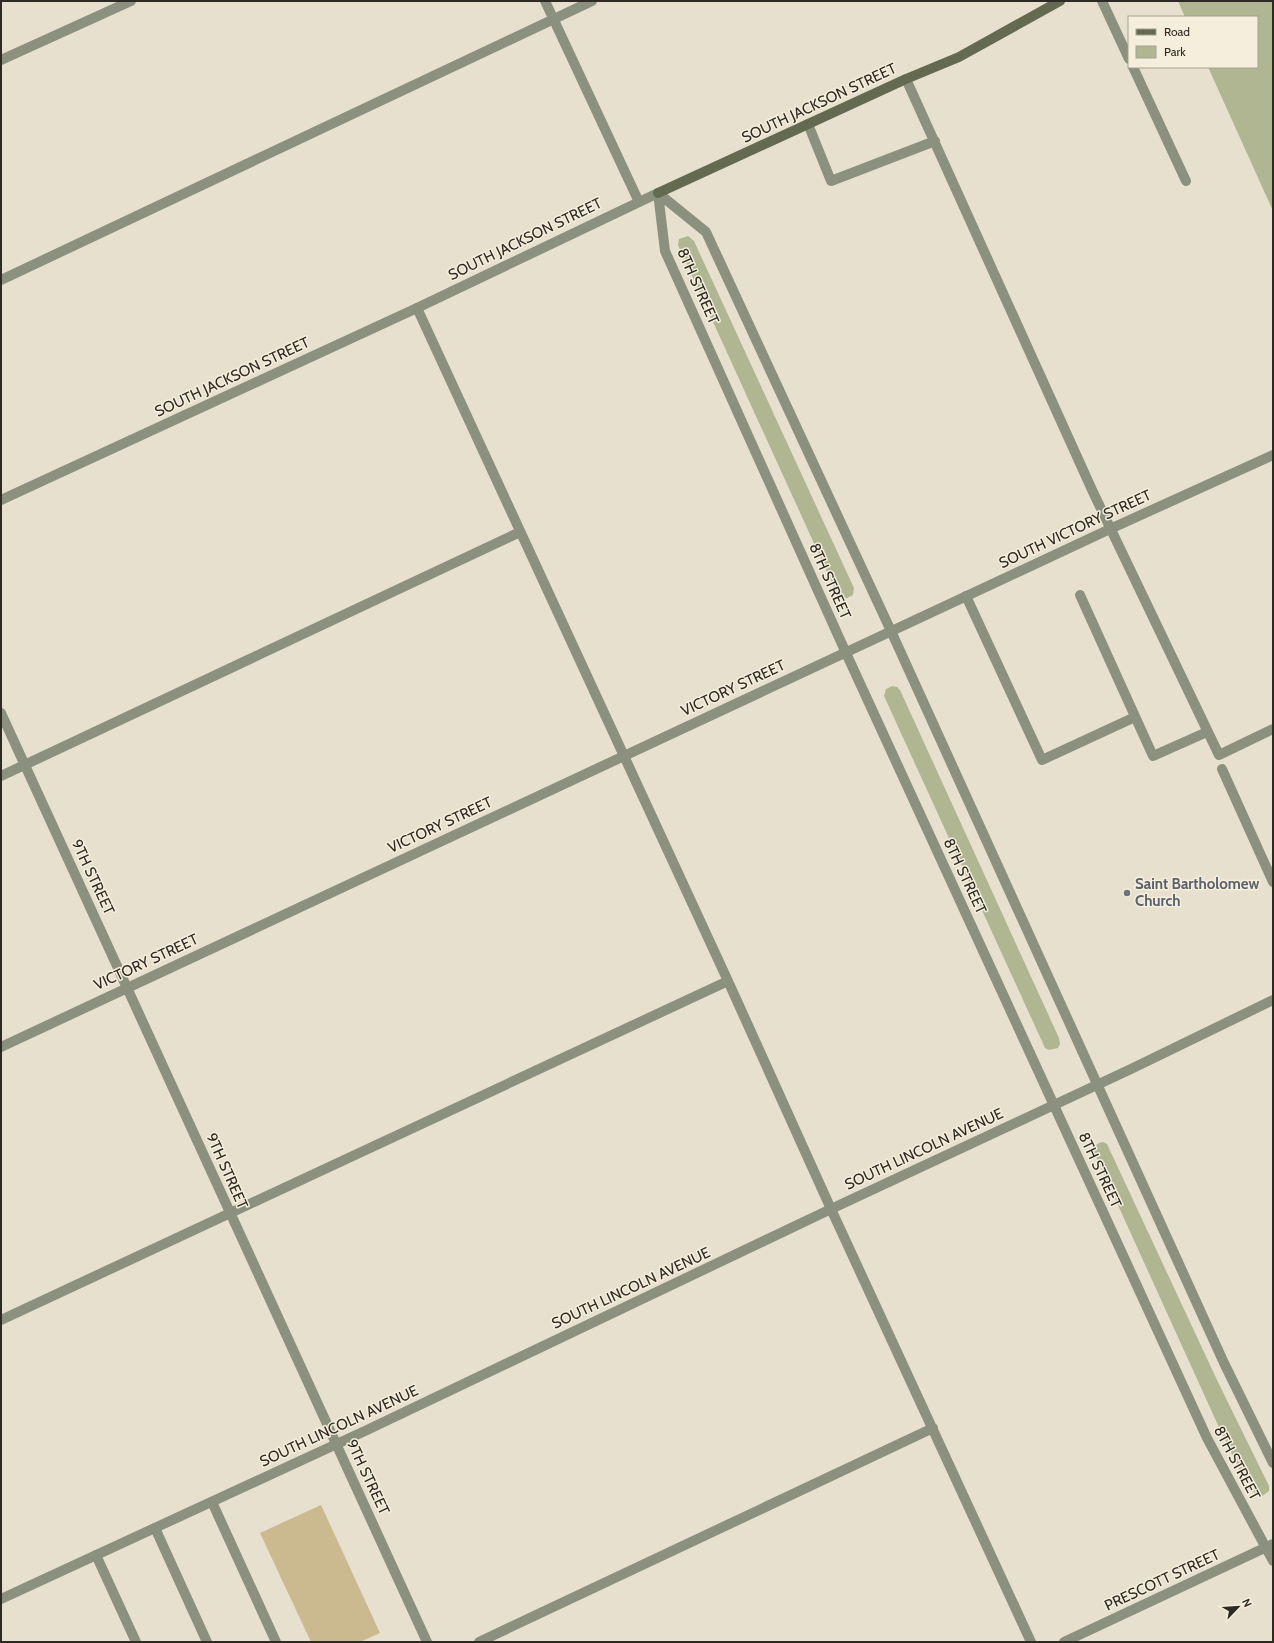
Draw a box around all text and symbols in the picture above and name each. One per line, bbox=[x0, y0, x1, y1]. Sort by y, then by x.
legend bbox=[1128, 16, 1258, 68]
text: Road bbox=[1164, 24, 1190, 39]
text: Park bbox=[1164, 44, 1186, 59]
street label: SOUTH JACKSON STREET bbox=[739, 59, 899, 147]
street label: SOUTH JACKSON STREET bbox=[445, 194, 605, 284]
street label: 8TH STREET bbox=[673, 245, 723, 327]
street label: SOUTH JACKSON STREET bbox=[152, 333, 312, 421]
street label: SOUTH VICTORY STREET bbox=[996, 486, 1154, 572]
street label: 8TH STREET bbox=[805, 540, 855, 622]
street label: VICTORY STREET bbox=[678, 656, 788, 720]
street label: VICTORY STREET bbox=[385, 793, 495, 857]
street label: 8TH STREET bbox=[940, 835, 990, 917]
street label: 9TH STREET bbox=[68, 837, 118, 917]
place label: Saint Bartholomew Church bbox=[1135, 875, 1259, 910]
marker: Saint Bartholomew Church bbox=[1122, 888, 1132, 898]
street label: VICTORY STREET bbox=[91, 930, 201, 994]
street label: SOUTH LINCOLN AVENUE bbox=[842, 1104, 1006, 1194]
street label: 8TH STREET bbox=[1075, 1129, 1125, 1211]
street label: 9TH STREET bbox=[202, 1130, 252, 1212]
street label: SOUTH LINCOLN AVENUE bbox=[549, 1243, 713, 1333]
street label: SOUTH LINCOLN AVENUE bbox=[257, 1381, 421, 1471]
street label: 8TH STREET bbox=[1210, 1423, 1264, 1503]
street label: 9TH STREET bbox=[343, 1437, 393, 1517]
street label: PRESCOTT STREET bbox=[1102, 1545, 1222, 1615]
north arrow bbox=[1218, 1587, 1258, 1627]
text: N bbox=[1239, 1596, 1255, 1609]

